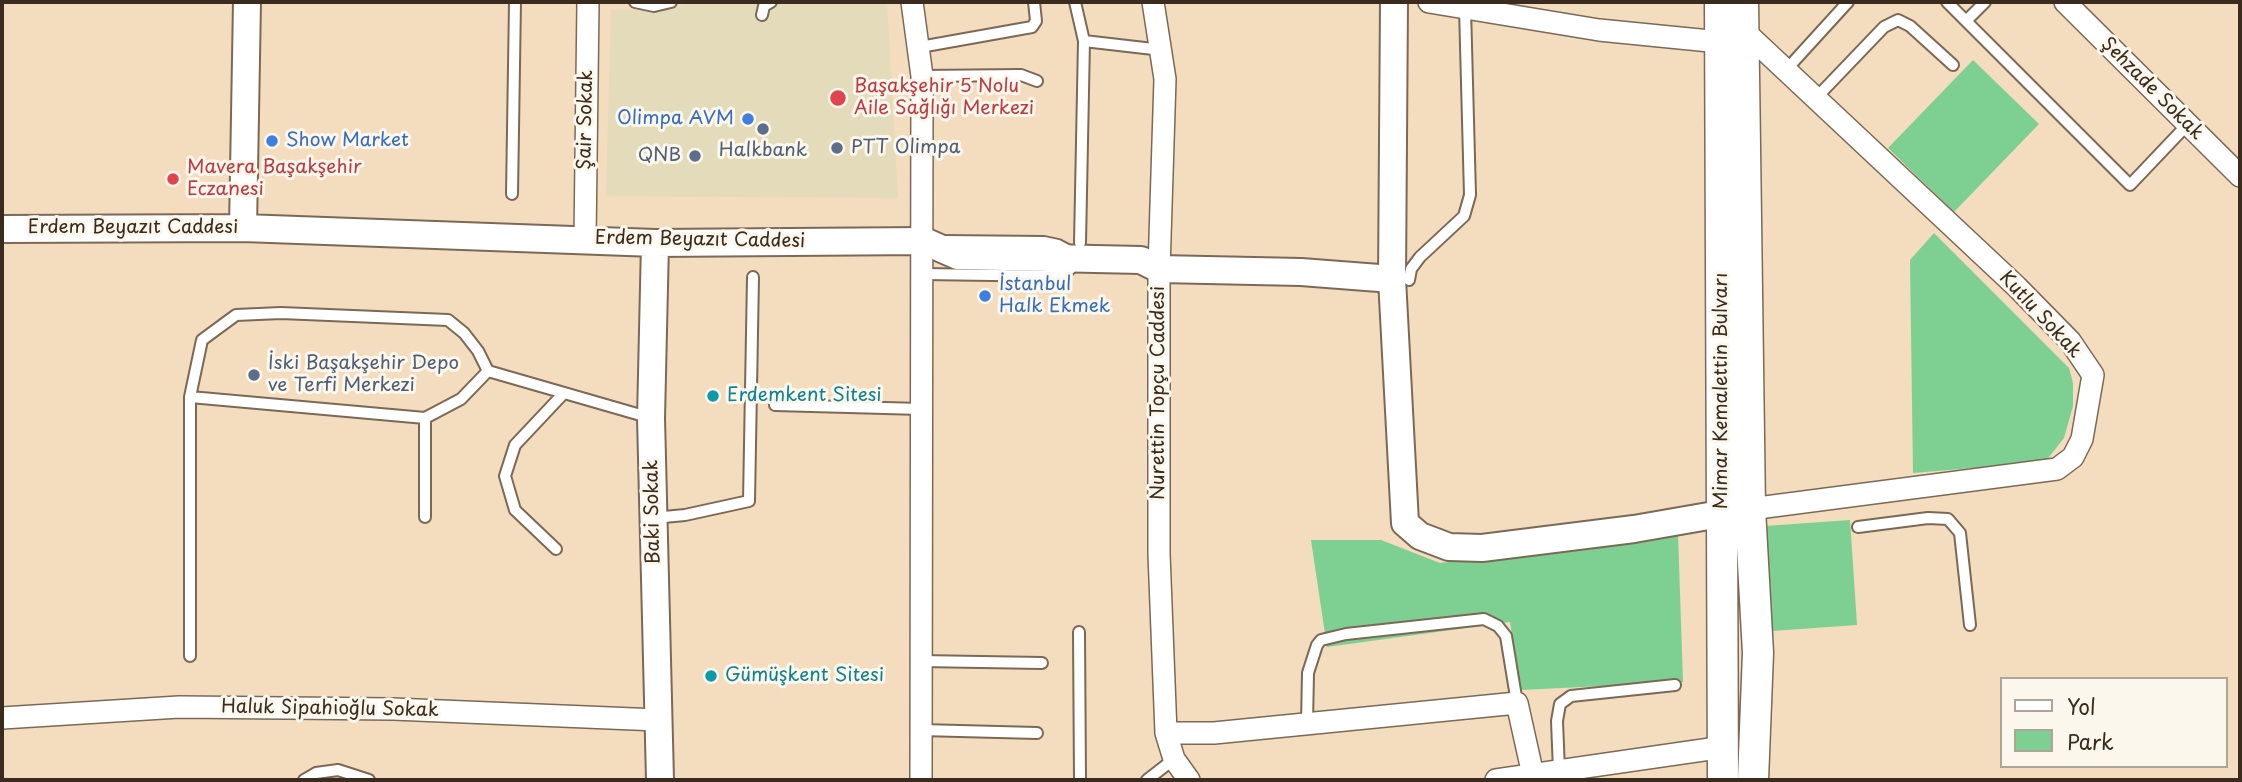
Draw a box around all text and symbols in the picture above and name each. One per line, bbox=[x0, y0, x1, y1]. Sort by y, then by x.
street label: Şehzade Sokak bbox=[2096, 33, 2208, 145]
street label: Şair Sokak bbox=[574, 70, 598, 170]
place label: Başakşehir 5 Nolu Aile Sağlığı Merkezi bbox=[854, 76, 1034, 120]
marker: Başakşehir 5 Nolu Aile Sağlığı Merkezi bbox=[828, 88, 848, 108]
place label: Olimpa AVM bbox=[617, 108, 734, 130]
marker: Olimpa AVM bbox=[740, 111, 756, 127]
marker: Halkbank bbox=[755, 121, 771, 137]
place label: Show Market bbox=[286, 130, 409, 152]
marker: Show Market bbox=[264, 133, 280, 149]
place label: PTT Olimpa bbox=[851, 137, 960, 159]
place label: Halkbank bbox=[719, 140, 807, 162]
marker: PTT Olimpa bbox=[829, 140, 845, 156]
place label: QNB bbox=[638, 145, 681, 167]
marker: QNB bbox=[687, 148, 703, 164]
place label: Mavera Başakşehir Eczanesi bbox=[187, 157, 362, 201]
marker: Mavera Başakşehir Eczanesi bbox=[165, 171, 181, 187]
street label: Erdem Beyazıt Caddesi bbox=[28, 217, 238, 239]
street label: Erdem Beyazıt Caddesi bbox=[595, 227, 805, 253]
street label: Kutlu Sokak bbox=[1994, 267, 2086, 363]
street label: Mimar Kemalettin Bulvarı bbox=[1711, 273, 1733, 509]
place label: İstanbul Halk Ekmek bbox=[999, 274, 1110, 318]
street label: Nurettin Topçu Caddesi bbox=[1148, 286, 1170, 500]
marker: İstanbul Halk Ekmek bbox=[977, 288, 993, 304]
place label: İski Başakşehir Depo ve Terfi Merkezi bbox=[268, 353, 459, 397]
marker: İski Başakşehir Depo ve Terfi Merkezi bbox=[246, 367, 262, 383]
place label: Erdemkent Sitesi bbox=[727, 385, 882, 407]
marker: Erdemkent Sitesi bbox=[705, 388, 721, 404]
street label: Baki Sokak bbox=[641, 459, 665, 565]
place label: Gümüşkent Sitesi bbox=[725, 665, 884, 687]
marker: Gümüşkent Sitesi bbox=[703, 668, 719, 684]
legend bbox=[2000, 677, 2228, 768]
text: Yol bbox=[2067, 690, 2096, 722]
street label: Haluk Sipahioğlu Sokak bbox=[221, 696, 439, 722]
text: Park bbox=[2067, 725, 2114, 757]

